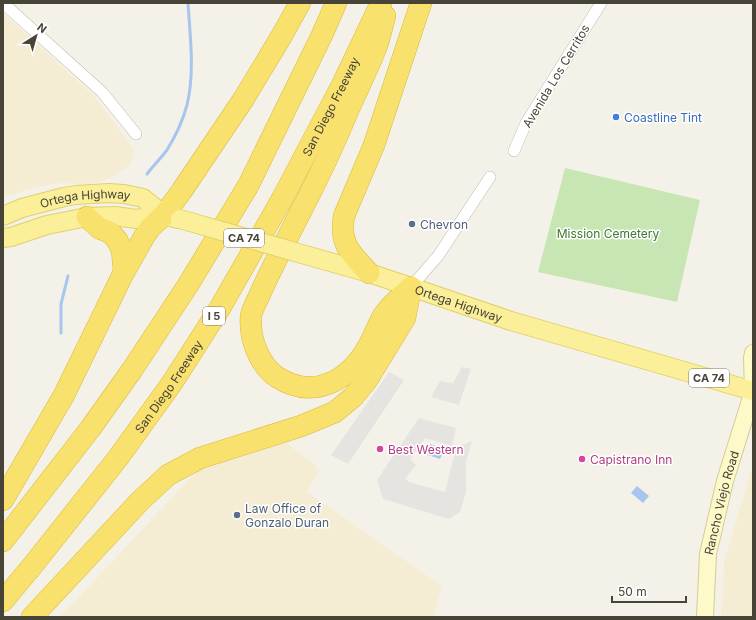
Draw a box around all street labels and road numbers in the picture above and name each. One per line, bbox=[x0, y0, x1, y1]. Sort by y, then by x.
street label: Avenida Los Cerritos bbox=[519, 22, 593, 130]
street label: San Diego Freeway bbox=[299, 54, 362, 158]
street label: Ortega Highway bbox=[38, 185, 132, 211]
road number: CA 74 bbox=[224, 229, 264, 247]
street label: Ortega Highway bbox=[413, 281, 505, 325]
road number: I 5 bbox=[203, 307, 225, 325]
street label: San Diego Freeway bbox=[131, 337, 205, 436]
road number: CA 74 bbox=[689, 369, 729, 387]
street label: Rancho Viejo Road bbox=[701, 449, 741, 556]

